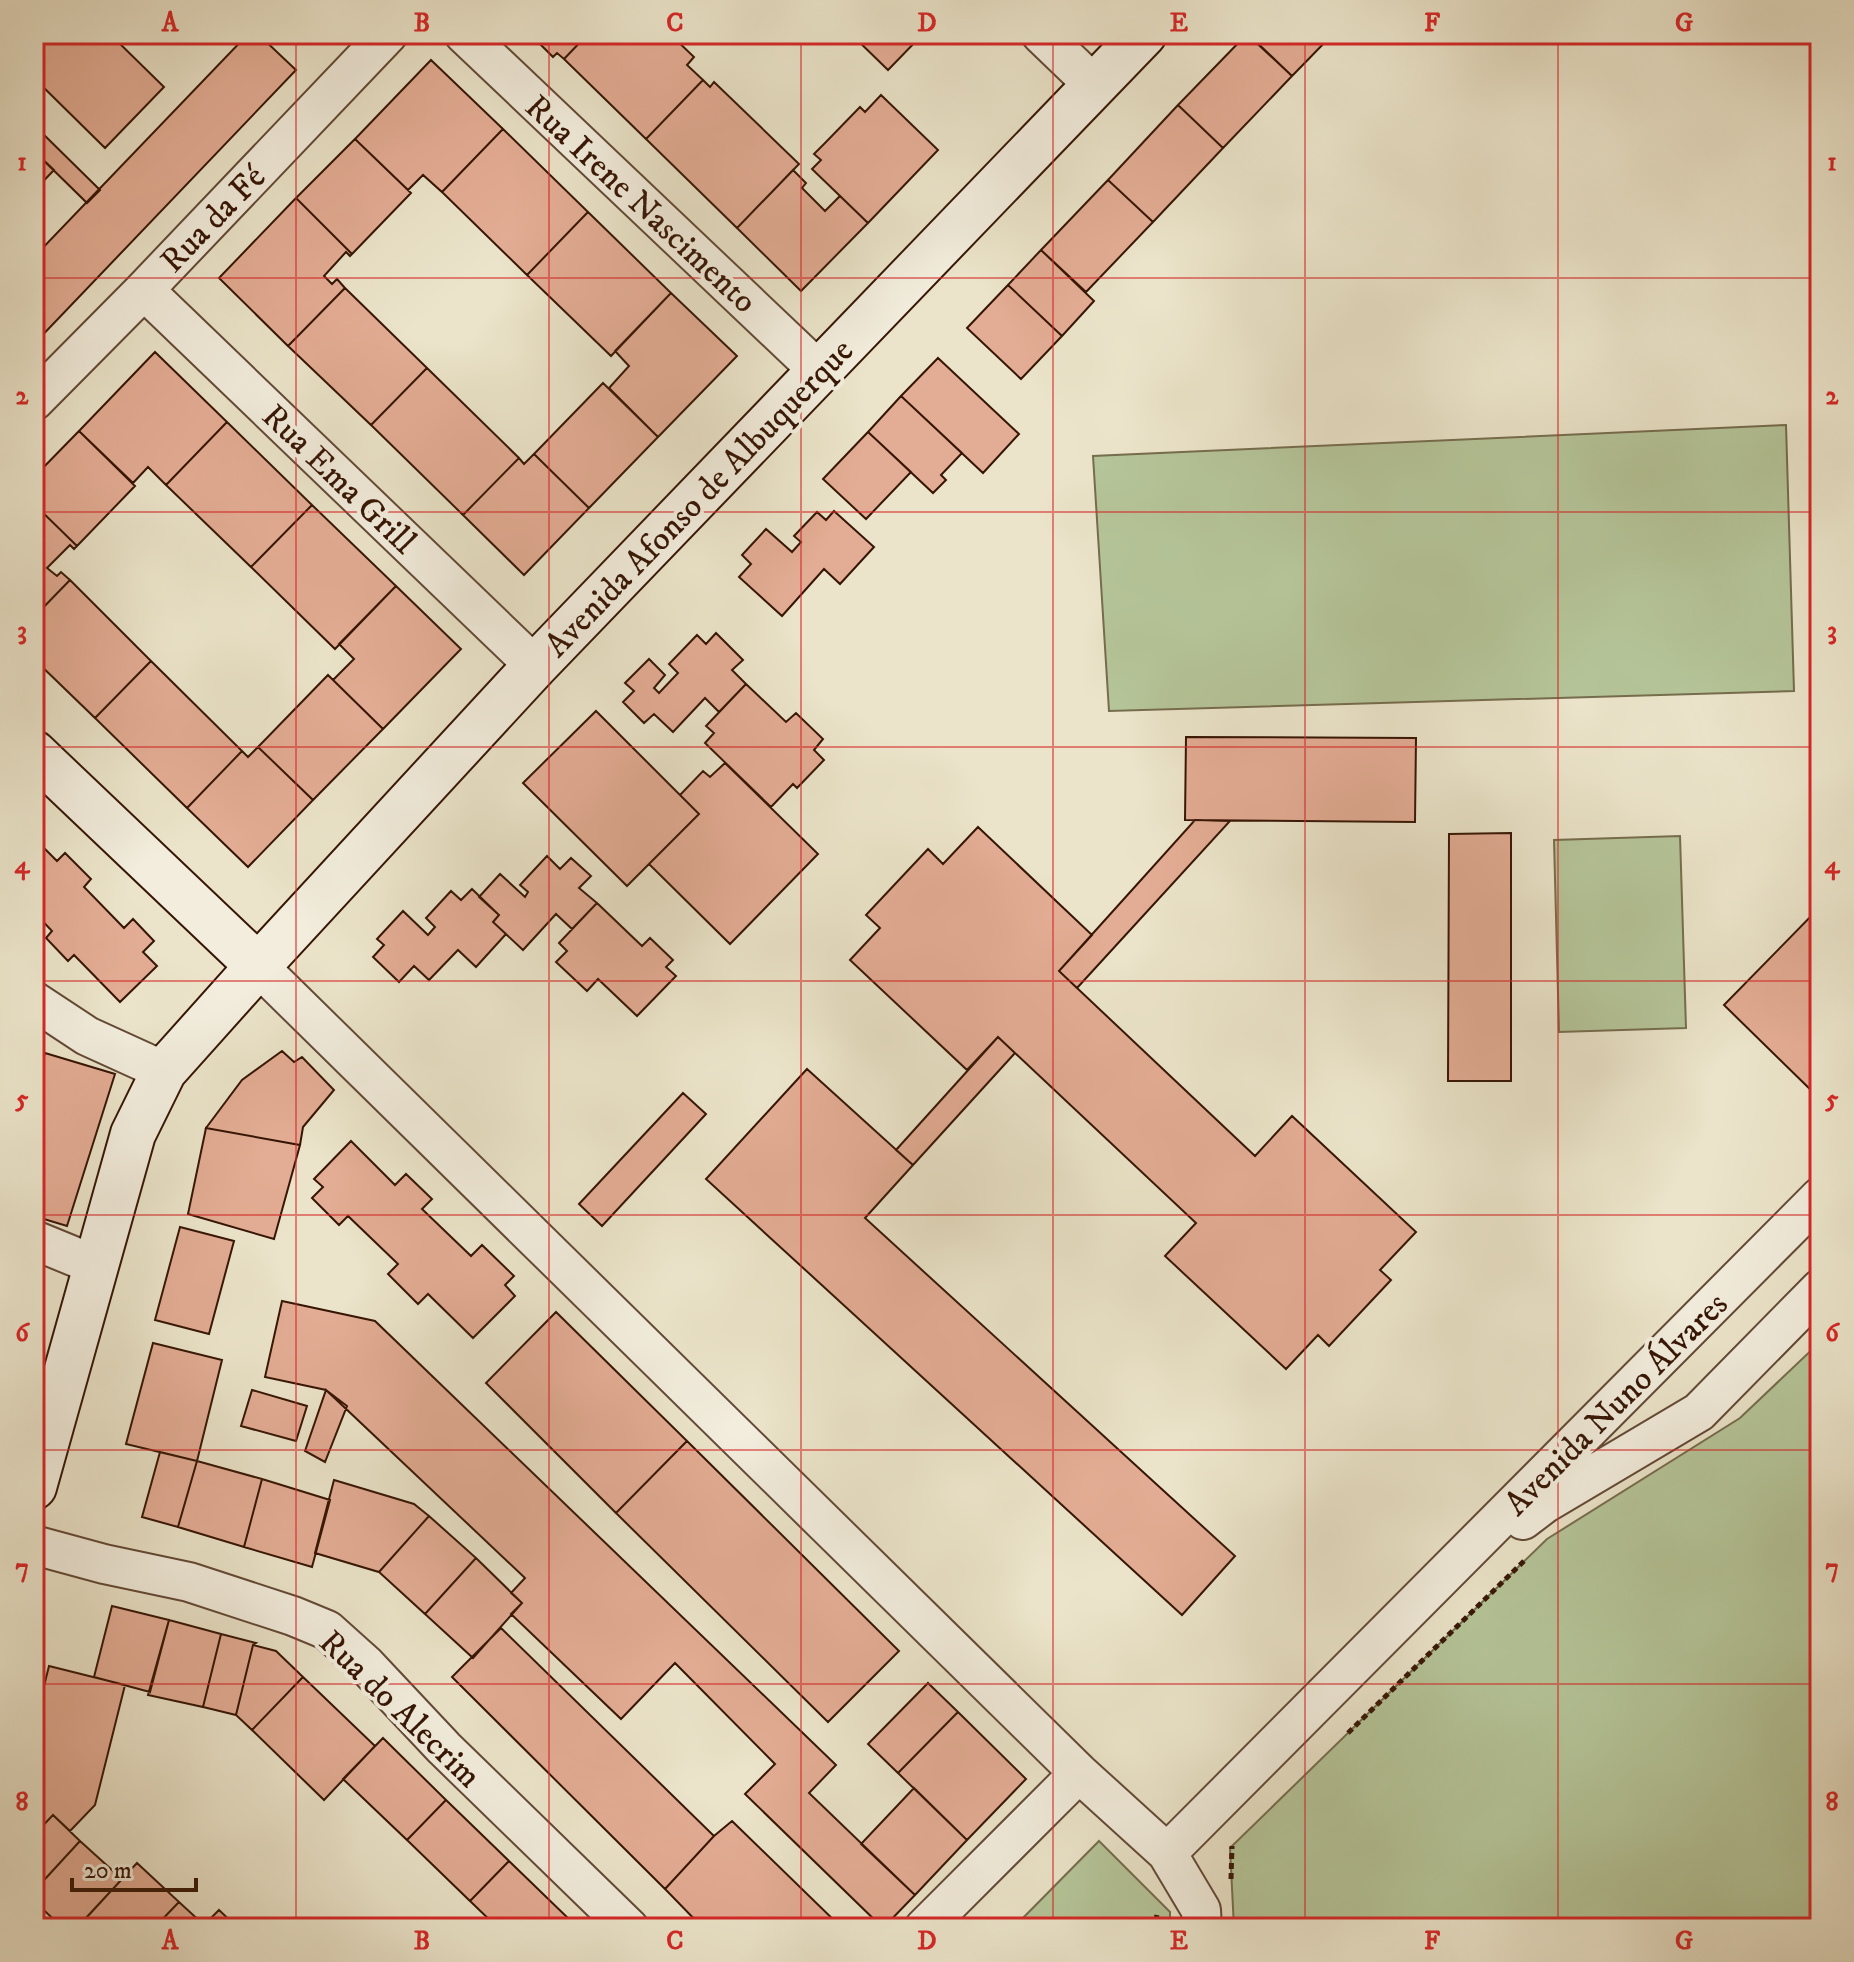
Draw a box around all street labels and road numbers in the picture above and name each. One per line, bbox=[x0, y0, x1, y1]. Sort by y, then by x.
street label: Rua Irene Nascimento bbox=[516, 86, 765, 323]
street label: Rua da Fé bbox=[152, 157, 275, 282]
street label: Avenida Afonso de Albuquerque bbox=[536, 330, 863, 666]
street label: Rua Ema Grill bbox=[253, 396, 425, 564]
street label: Avenida Nuno Álvares bbox=[1496, 1284, 1737, 1525]
street label: Rua do Alecrim bbox=[310, 1622, 489, 1797]

